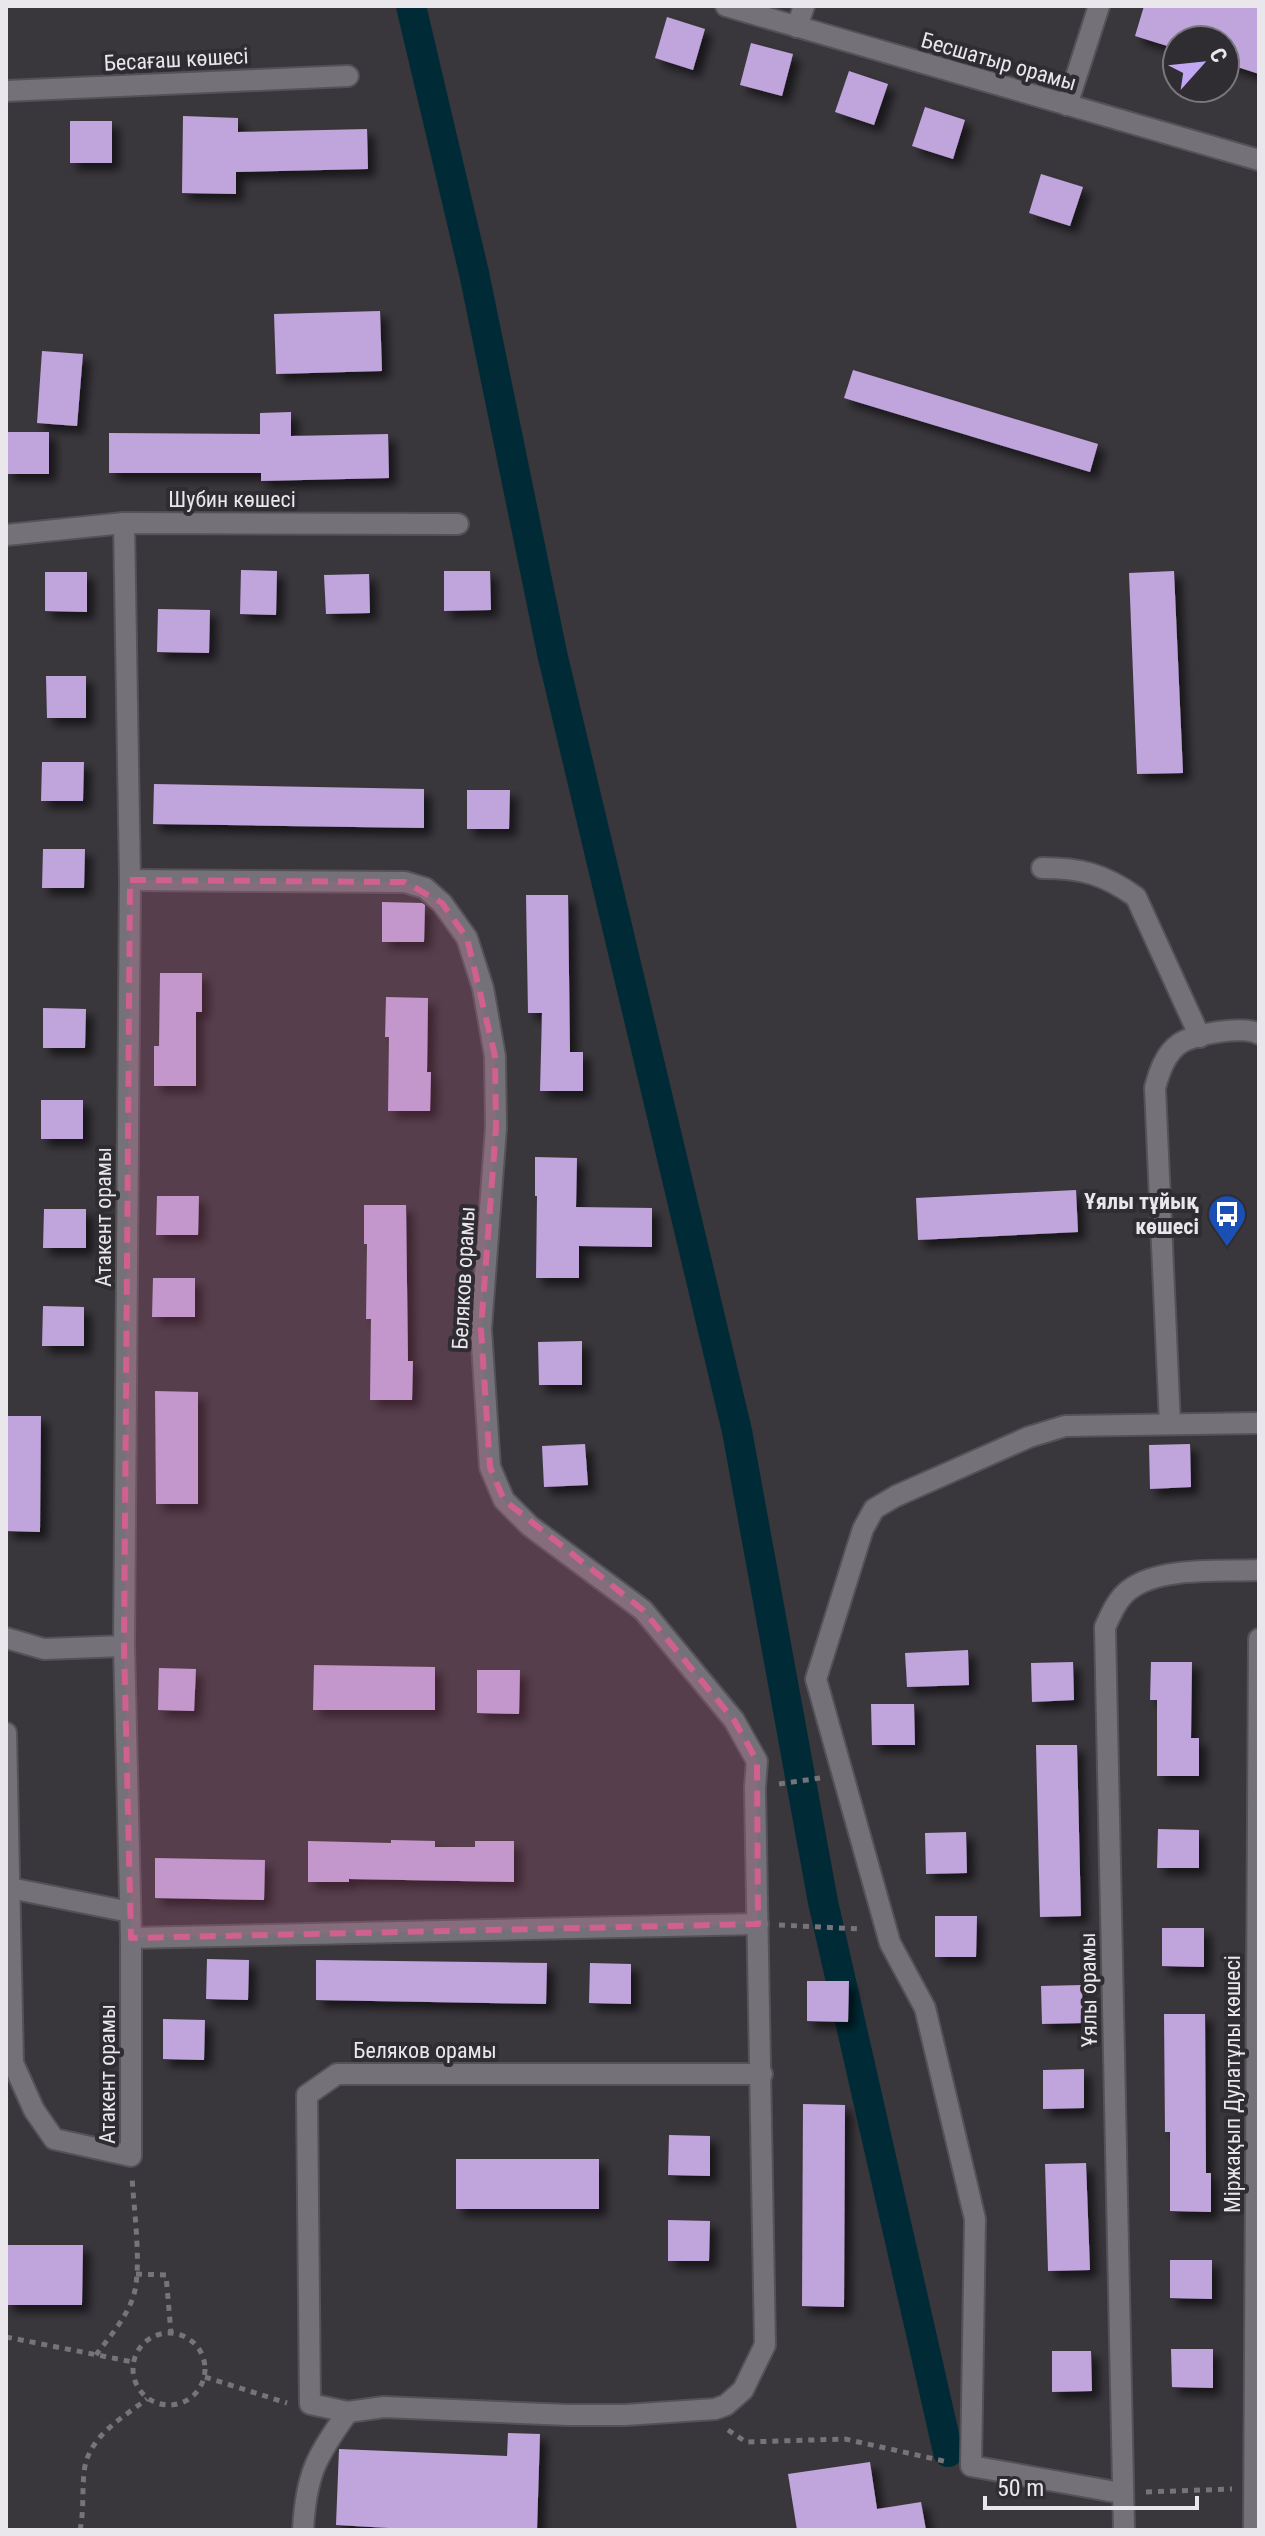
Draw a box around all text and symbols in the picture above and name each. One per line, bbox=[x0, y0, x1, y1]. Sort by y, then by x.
north arrow bbox=[1161, 24, 1241, 104]
street label: Бесшатыр орамы bbox=[918, 27, 1079, 96]
street label: Бесағаш көшесі bbox=[103, 43, 249, 76]
text: С bbox=[1204, 44, 1232, 66]
street label: Шубин көшесі bbox=[168, 487, 296, 512]
street label: Атакент орамы bbox=[91, 1147, 116, 1287]
place label: Ұялы тұйық көшесі bbox=[1084, 1189, 1199, 1239]
bus stop icon: Ұялы тұйық көшесі bbox=[1206, 1193, 1248, 1248]
street label: Беляков орамы bbox=[447, 1206, 480, 1350]
street label: Ұялы орамы bbox=[1075, 1932, 1102, 2048]
street label: Міржақып Дулатұлы көшесі bbox=[1220, 1955, 1245, 2213]
street label: Атакент орамы bbox=[95, 2004, 120, 2144]
street label: Беляков орамы bbox=[353, 2038, 497, 2063]
scale bar bbox=[985, 2460, 1197, 2510]
text: 50 m bbox=[997, 2474, 1044, 2502]

